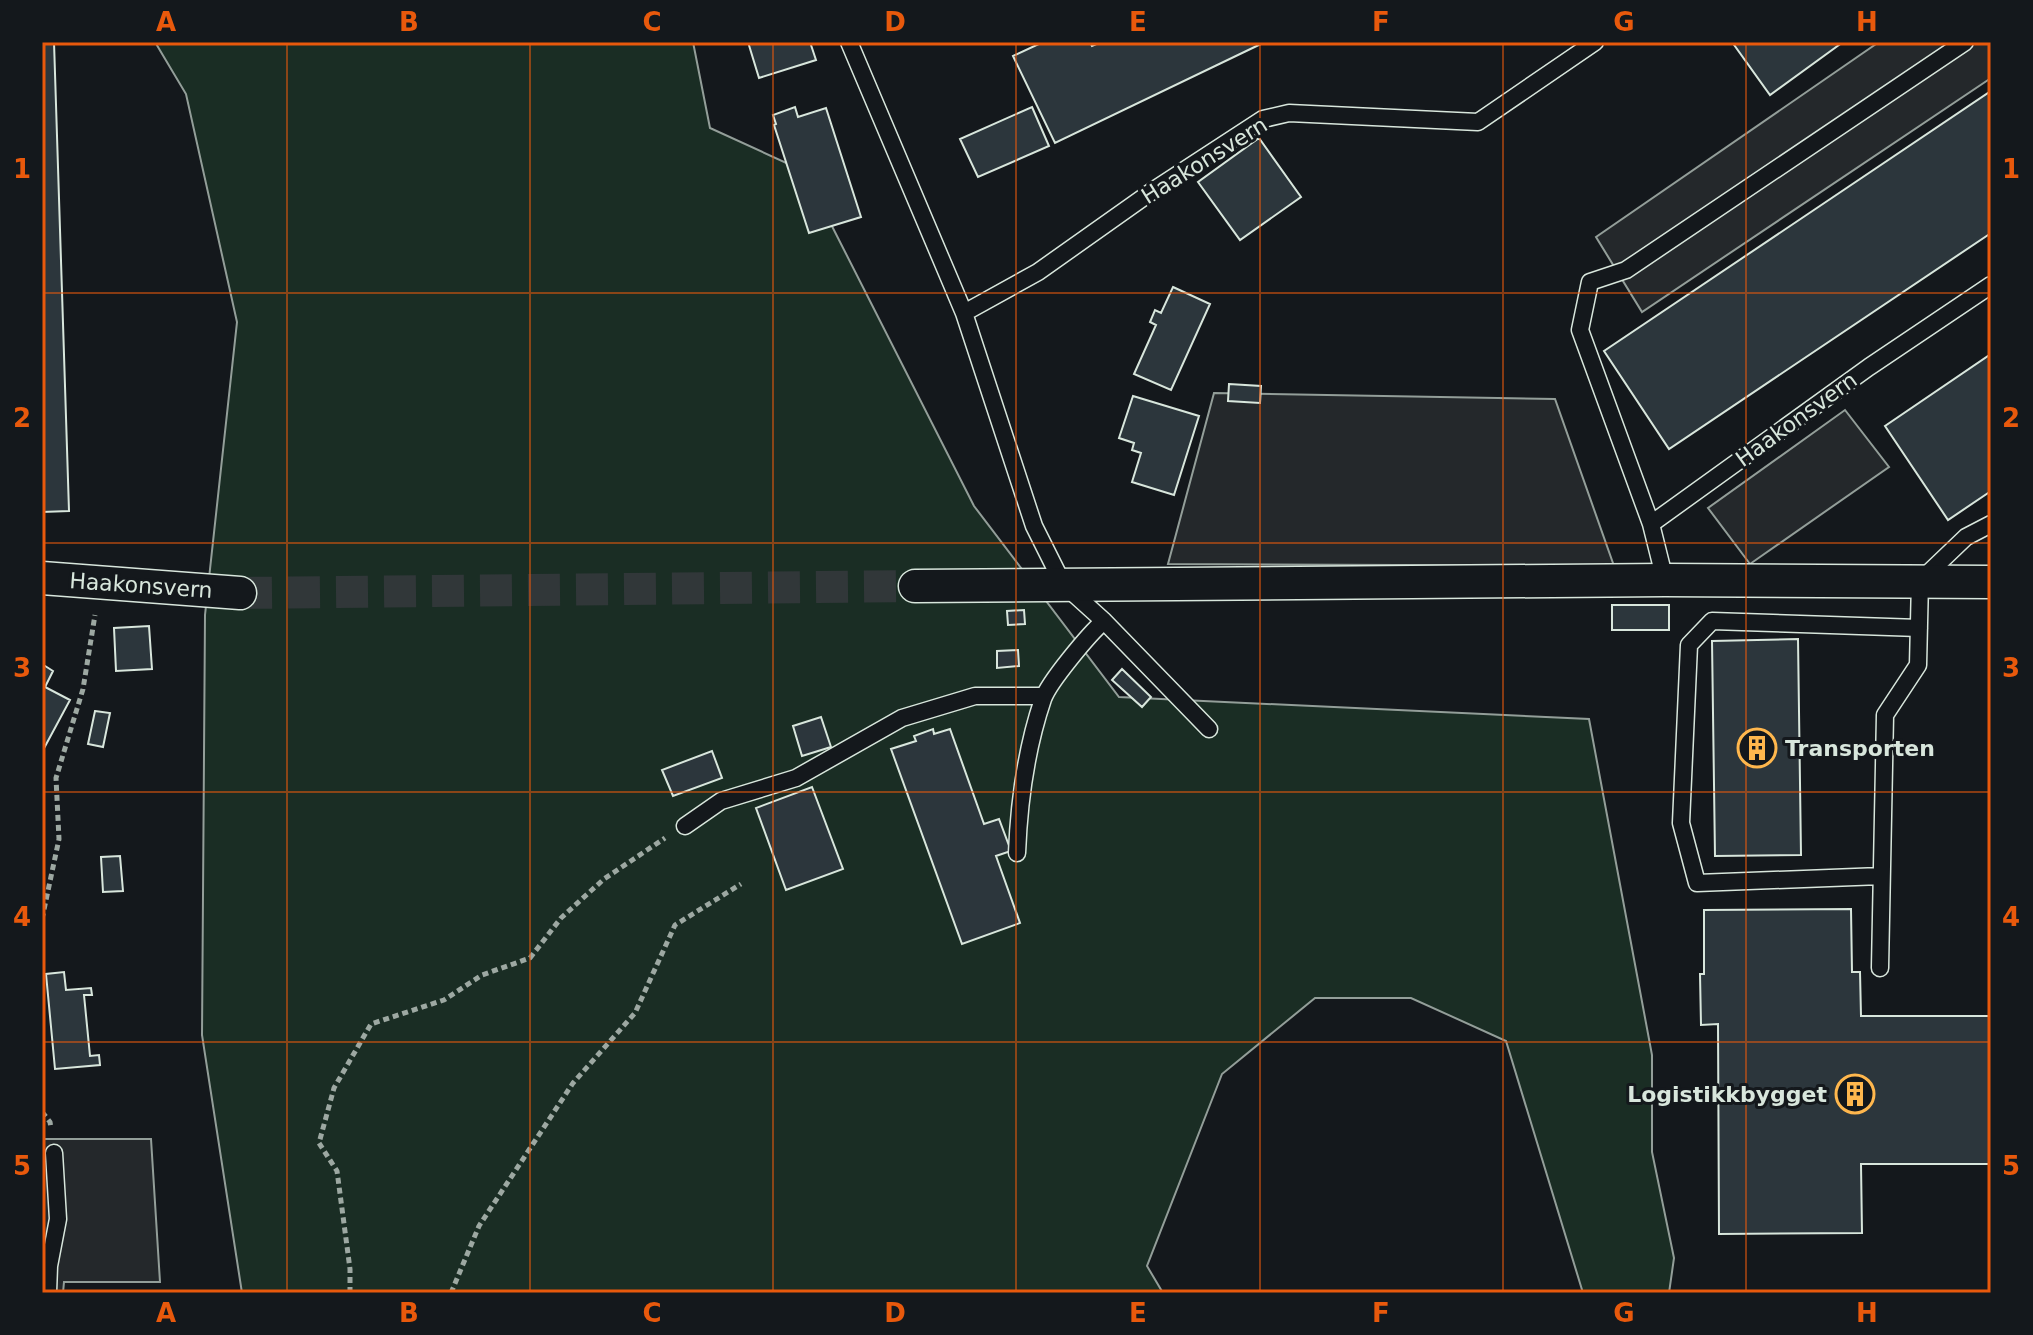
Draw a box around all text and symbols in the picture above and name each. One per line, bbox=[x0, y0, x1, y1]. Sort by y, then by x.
text: A bbox=[156, 7, 176, 37]
text: B bbox=[399, 7, 419, 37]
text: C bbox=[642, 7, 662, 37]
text: D bbox=[884, 7, 906, 37]
text: E bbox=[1129, 7, 1147, 37]
text: F bbox=[1372, 7, 1390, 37]
text: G bbox=[1613, 7, 1635, 37]
text: H bbox=[1856, 7, 1878, 37]
street label: Haakonsvern bbox=[1137, 112, 1272, 209]
text: 1 bbox=[13, 154, 31, 184]
text: 1 bbox=[2002, 154, 2020, 184]
street label: Haakonsvern bbox=[1731, 367, 1862, 472]
text: 2 bbox=[13, 403, 31, 433]
text: 2 bbox=[2002, 403, 2020, 433]
street label: Haakonsvern bbox=[69, 568, 213, 603]
text: 3 bbox=[13, 653, 31, 683]
text: 3 bbox=[2002, 653, 2020, 683]
building icon: Transporten bbox=[1736, 727, 1778, 769]
place label: Transporten bbox=[1785, 736, 1935, 761]
text: 4 bbox=[13, 902, 31, 932]
text: 4 bbox=[2002, 902, 2020, 932]
building icon: Logistikkbygget bbox=[1834, 1073, 1876, 1115]
place label: Logistikkbygget bbox=[1627, 1082, 1827, 1107]
text: 5 bbox=[13, 1151, 31, 1181]
text: 5 bbox=[2002, 1151, 2020, 1181]
text: A bbox=[156, 1298, 176, 1328]
text: B bbox=[399, 1298, 419, 1328]
text: C bbox=[642, 1298, 662, 1328]
text: D bbox=[884, 1298, 906, 1328]
text: E bbox=[1129, 1298, 1147, 1328]
text: F bbox=[1372, 1298, 1390, 1328]
text: G bbox=[1613, 1298, 1635, 1328]
text: H bbox=[1856, 1298, 1878, 1328]

